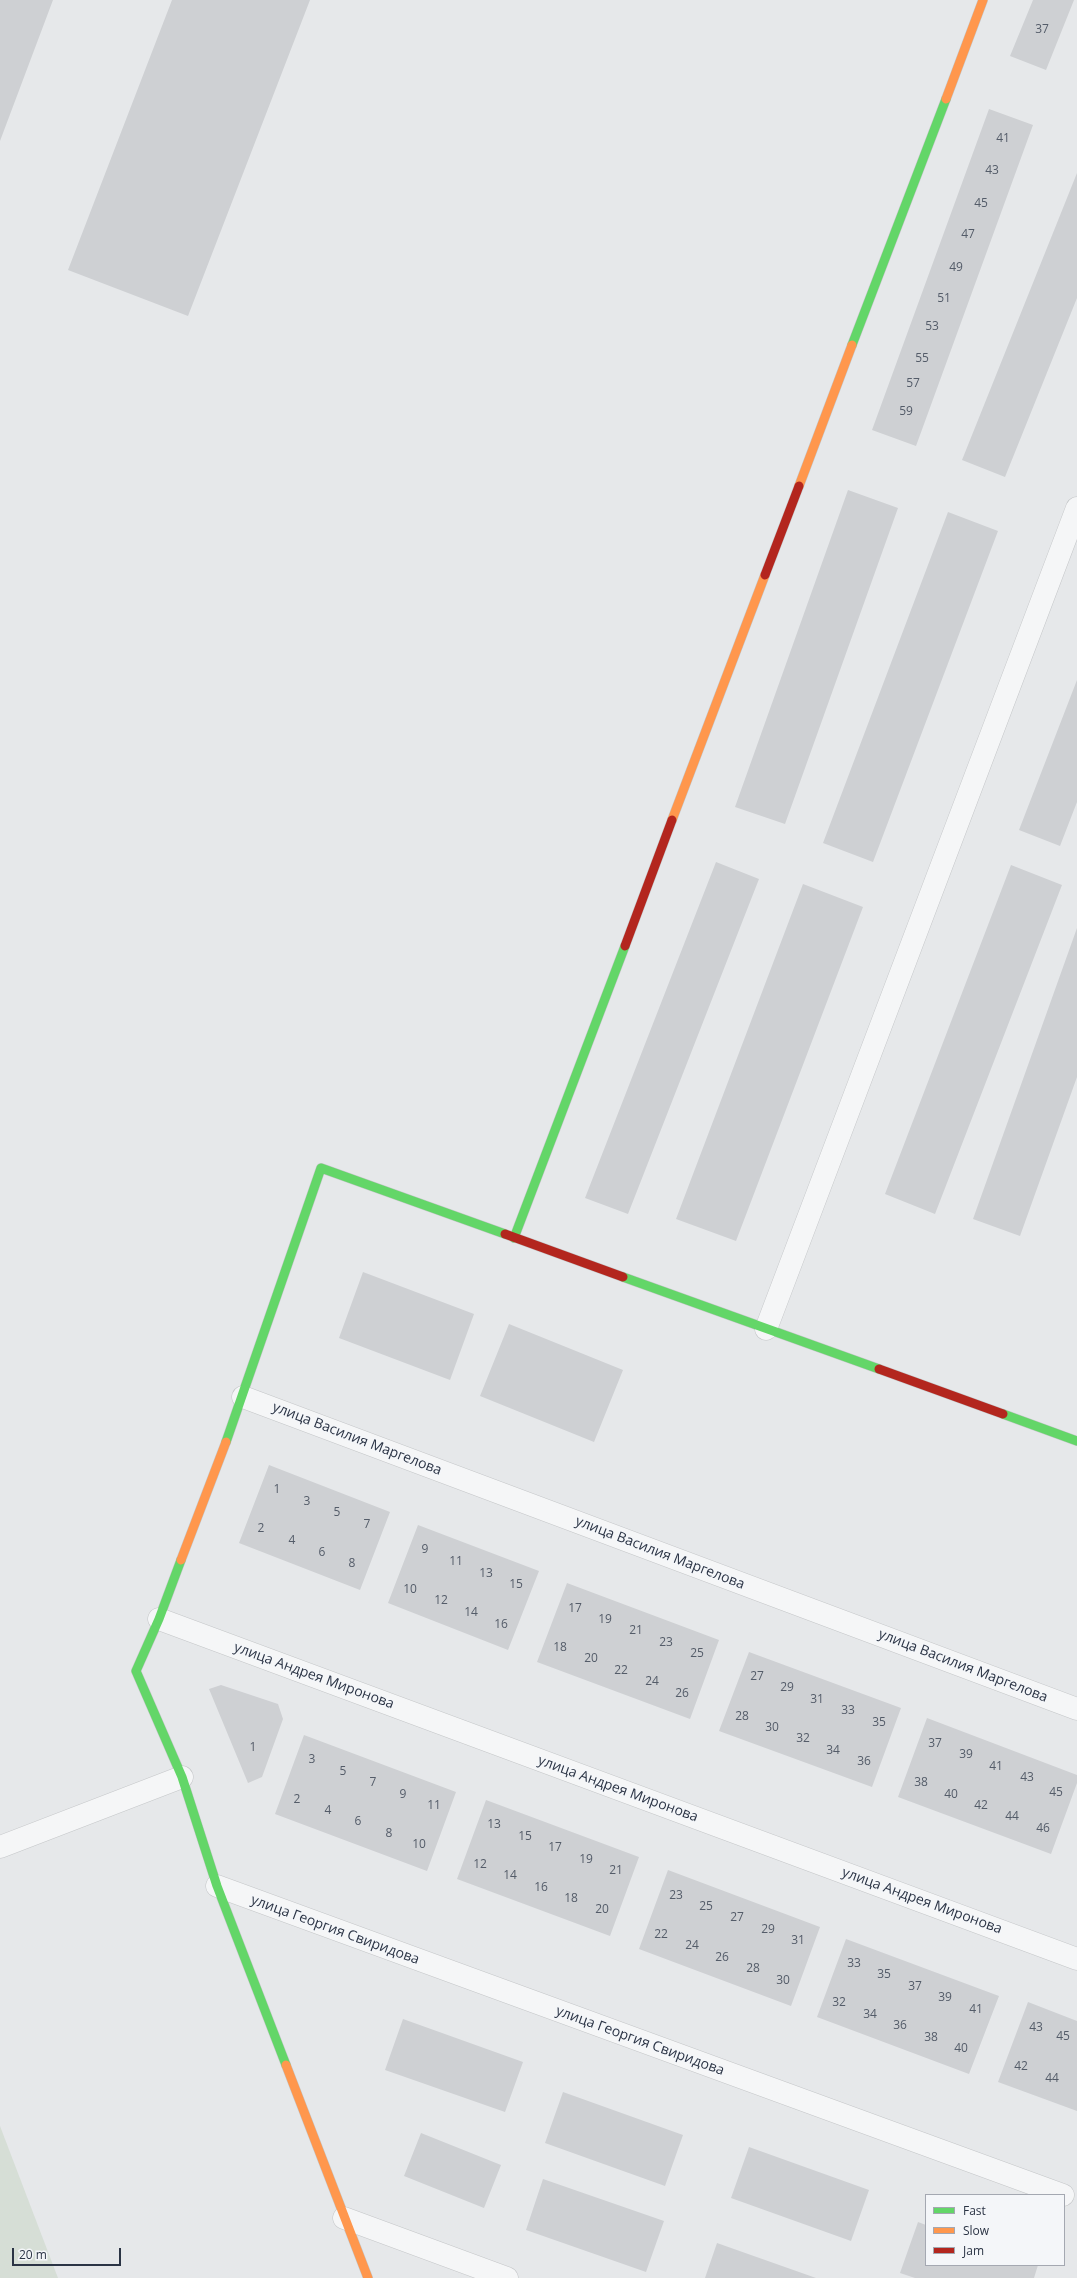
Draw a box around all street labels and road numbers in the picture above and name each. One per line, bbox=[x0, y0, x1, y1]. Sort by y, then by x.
street label: улица Василия Маргелова bbox=[270, 1399, 444, 1479]
street label: улица Василия Маргелова bbox=[573, 1513, 747, 1593]
street label: улица Василия Маргелова bbox=[876, 1626, 1050, 1706]
street label: улица Андрея Миронова bbox=[232, 1639, 396, 1713]
street label: улица Андрея Миронова bbox=[536, 1752, 700, 1826]
street label: улица Андрея Миронова bbox=[840, 1864, 1004, 1938]
street label: улица Георгия Свиридова bbox=[248, 1892, 422, 1968]
street label: улица Георгия Свиридова bbox=[553, 2003, 727, 2079]

